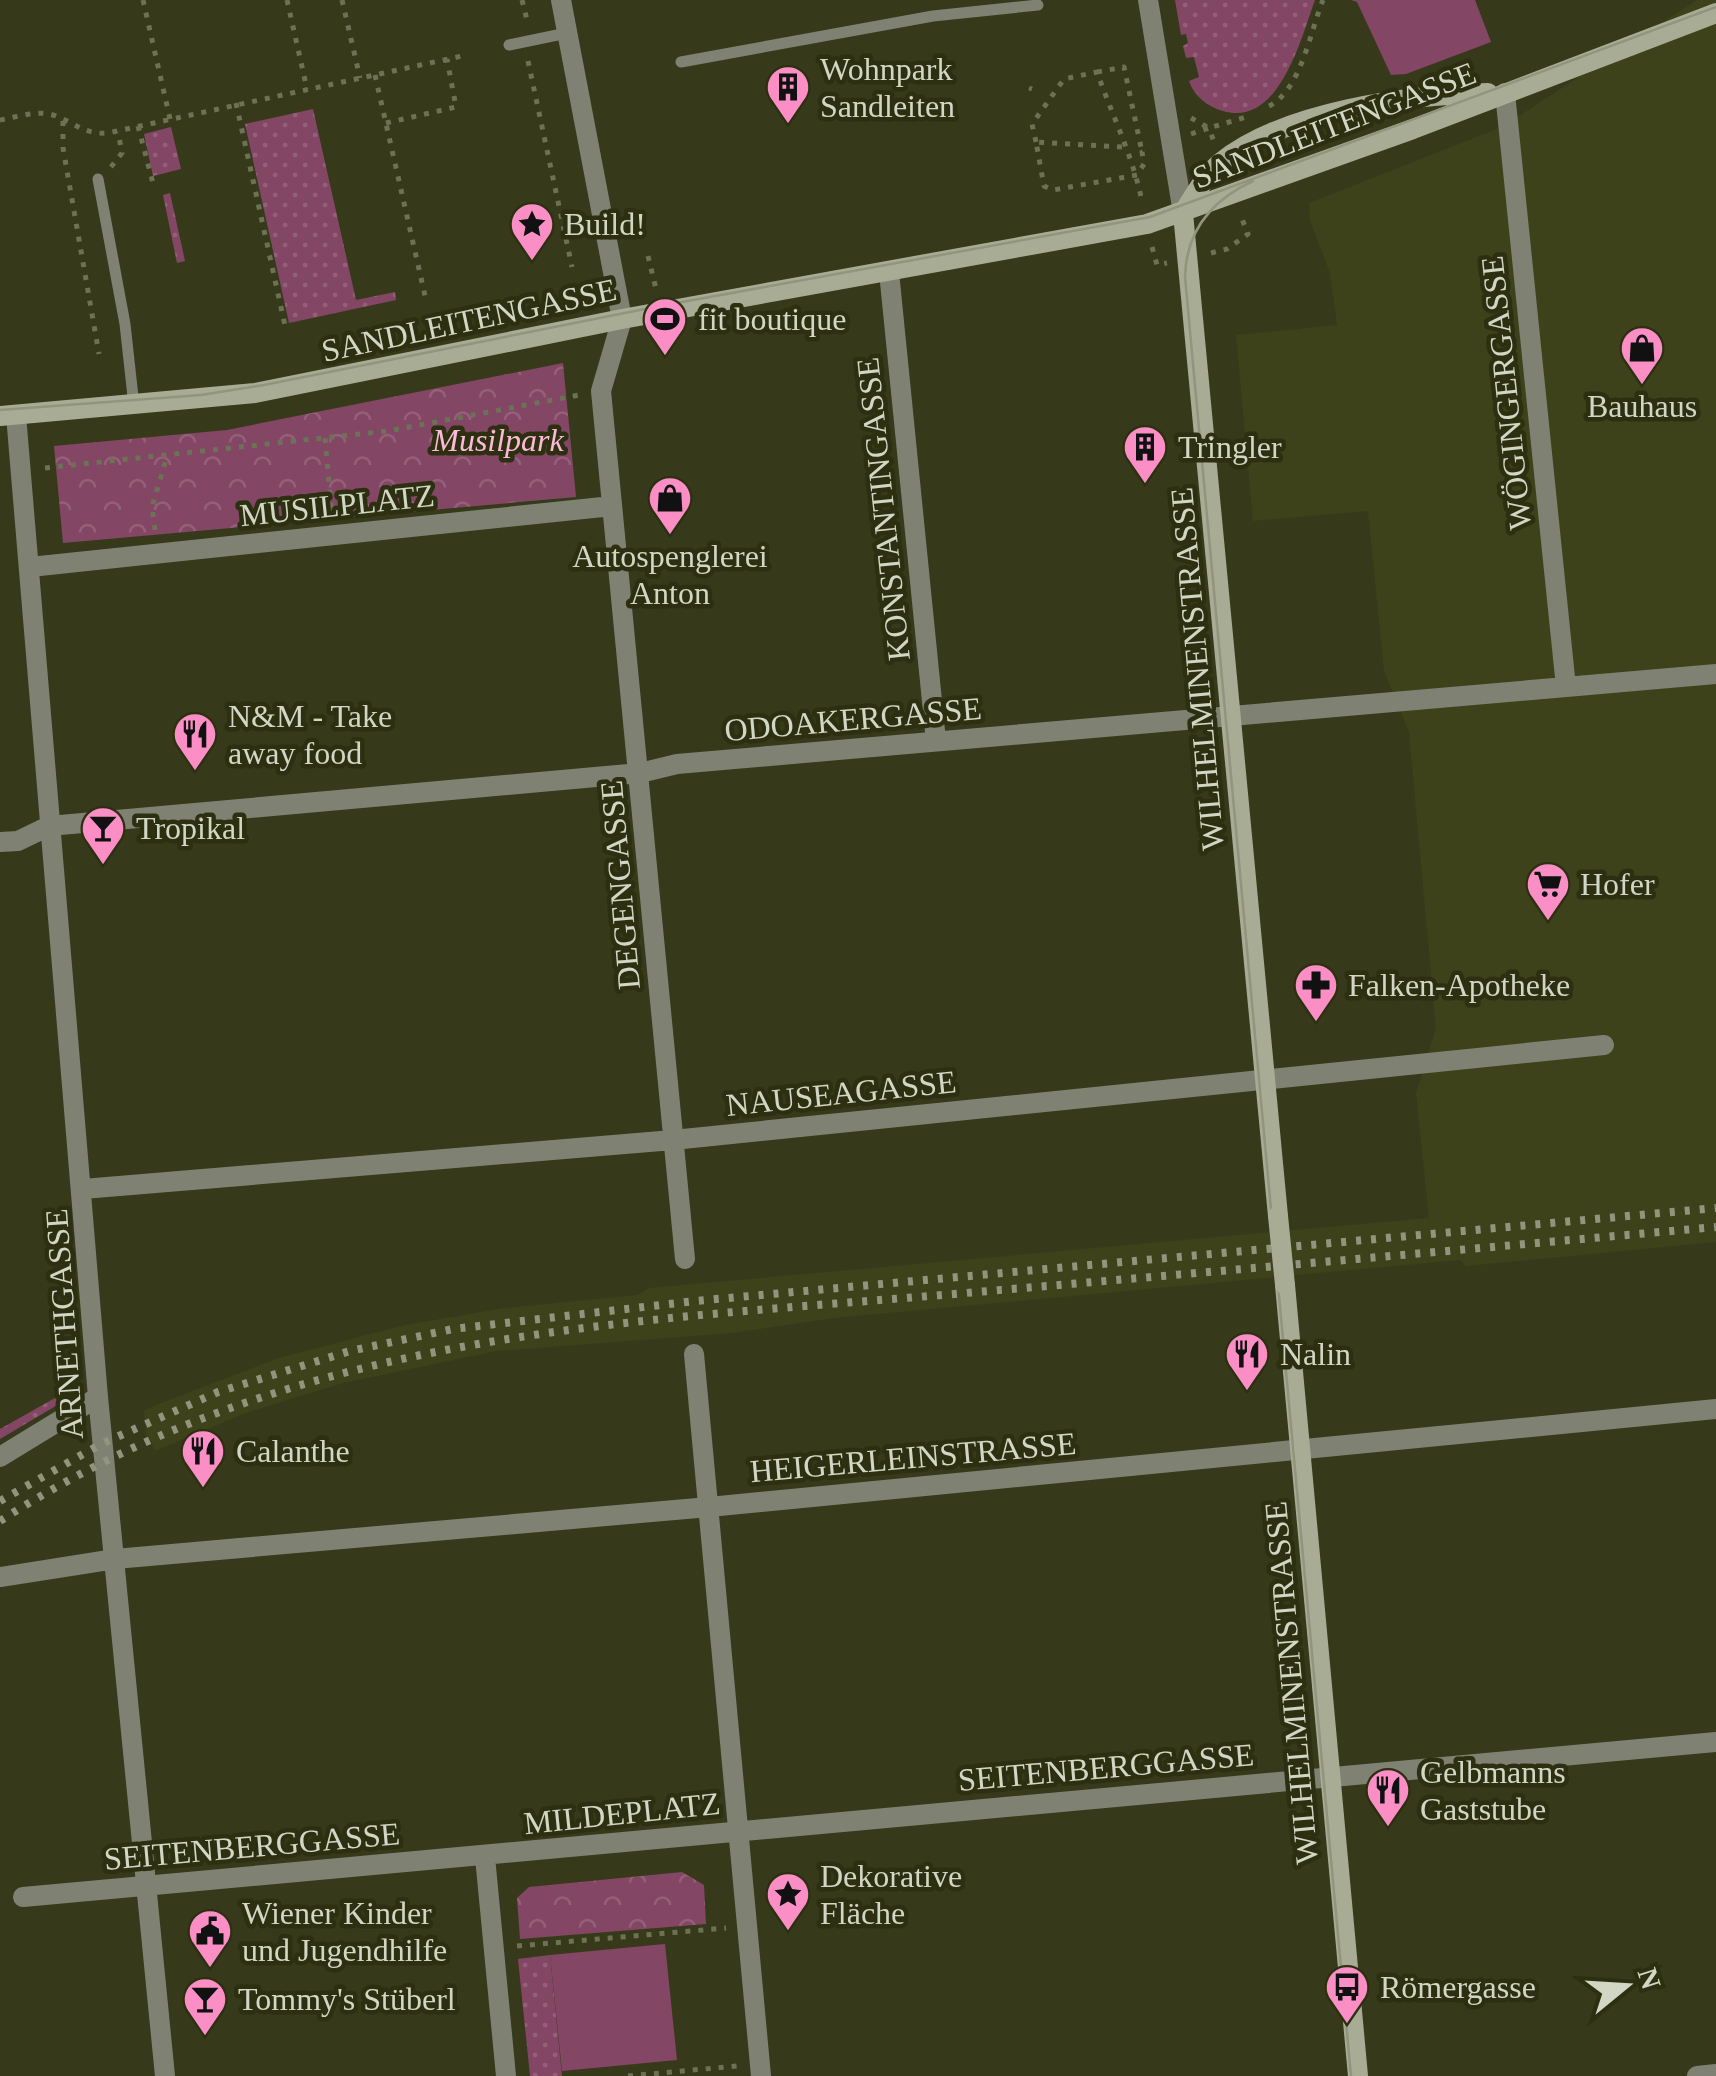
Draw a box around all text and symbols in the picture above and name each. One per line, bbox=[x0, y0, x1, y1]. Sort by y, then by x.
place label: Wohnpark Sandleiten bbox=[820, 51, 955, 124]
street label: SANDLEITENGASSE bbox=[1187, 54, 1481, 196]
building icon: Wohnpark Sandleiten bbox=[765, 64, 811, 125]
place icon: Build! bbox=[509, 201, 555, 262]
place label: Build! bbox=[564, 206, 646, 242]
street label: WÖGINGERGASSE bbox=[1474, 254, 1538, 532]
street label: SANDLEITENGASSE bbox=[318, 271, 620, 369]
sports icon: fit boutique bbox=[642, 296, 688, 357]
place label: fit boutique bbox=[698, 301, 846, 337]
shop icon: Bauhaus bbox=[1619, 325, 1665, 386]
street label: KONSTANTINGASSE bbox=[849, 355, 917, 663]
place label: Bauhaus bbox=[1587, 388, 1697, 424]
park label: Musilpark bbox=[431, 422, 565, 458]
building icon: Tringler bbox=[1122, 424, 1168, 485]
place label: Tringler bbox=[1178, 429, 1282, 465]
shop icon: Autospenglerei Anton bbox=[647, 475, 693, 536]
street label: MUSILPLATZ bbox=[238, 477, 436, 533]
street label: WILHELMINENSTRASSE bbox=[1163, 486, 1231, 852]
place label: Autospenglerei Anton bbox=[572, 538, 768, 611]
street label: ODOAKERGASSE bbox=[723, 690, 983, 748]
place label: N&M - Take away food bbox=[228, 698, 392, 771]
restaurant icon: N&M - Take away food bbox=[172, 711, 218, 772]
street label: DEGENGASSE bbox=[593, 779, 647, 991]
bar icon: Tropikal bbox=[80, 805, 126, 866]
place label: Tropikal bbox=[136, 810, 245, 846]
supermarket icon: Hofer bbox=[1525, 861, 1571, 922]
place label: Hofer bbox=[1580, 866, 1655, 902]
pharmacy icon: Falken-Apotheke bbox=[1293, 962, 1339, 1023]
place label: Falken-Apotheke bbox=[1348, 967, 1570, 1003]
street label: NAUSEAGASSE bbox=[724, 1063, 958, 1123]
street label: ARNETHGASSE bbox=[38, 1207, 90, 1441]
restaurant icon: Nalin bbox=[1224, 1331, 1270, 1392]
place label: Nalin bbox=[1280, 1336, 1351, 1372]
street label: HEIGERLEINSTRASSE bbox=[748, 1425, 1078, 1489]
restaurant icon: Calanthe bbox=[180, 1428, 226, 1489]
place label: Calanthe bbox=[236, 1433, 350, 1469]
street label: WILHELMINENSTRASSE bbox=[1257, 1500, 1325, 1866]
street label: SEITENBERGGASSE bbox=[957, 1736, 1255, 1798]
place label: Gelbmanns Gaststube bbox=[1420, 1754, 1566, 1827]
restaurant icon: Gelbmanns Gaststube bbox=[1365, 1767, 1411, 1828]
street label: MILDEPLATZ bbox=[522, 1785, 722, 1841]
street label: SEITENBERGGASSE bbox=[103, 1815, 401, 1877]
place label: Dekorative Fläche bbox=[820, 1858, 962, 1931]
place icon: Dekorative Fläche bbox=[765, 1871, 811, 1932]
place label: Wiener Kinder und Jugendhilfe bbox=[242, 1895, 447, 1968]
public building icon: Wiener Kinder und Jugendhilfe bbox=[187, 1908, 233, 1969]
north arrow bbox=[1576, 1936, 1676, 2036]
bus stop icon: Römergasse bbox=[1324, 1964, 1370, 2025]
text: N bbox=[1631, 1964, 1667, 1993]
place label: Römergasse bbox=[1380, 1969, 1536, 2005]
bar icon: Tommy's Stüberl bbox=[182, 1976, 228, 2037]
place label: Tommy's Stüberl bbox=[238, 1981, 456, 2017]

